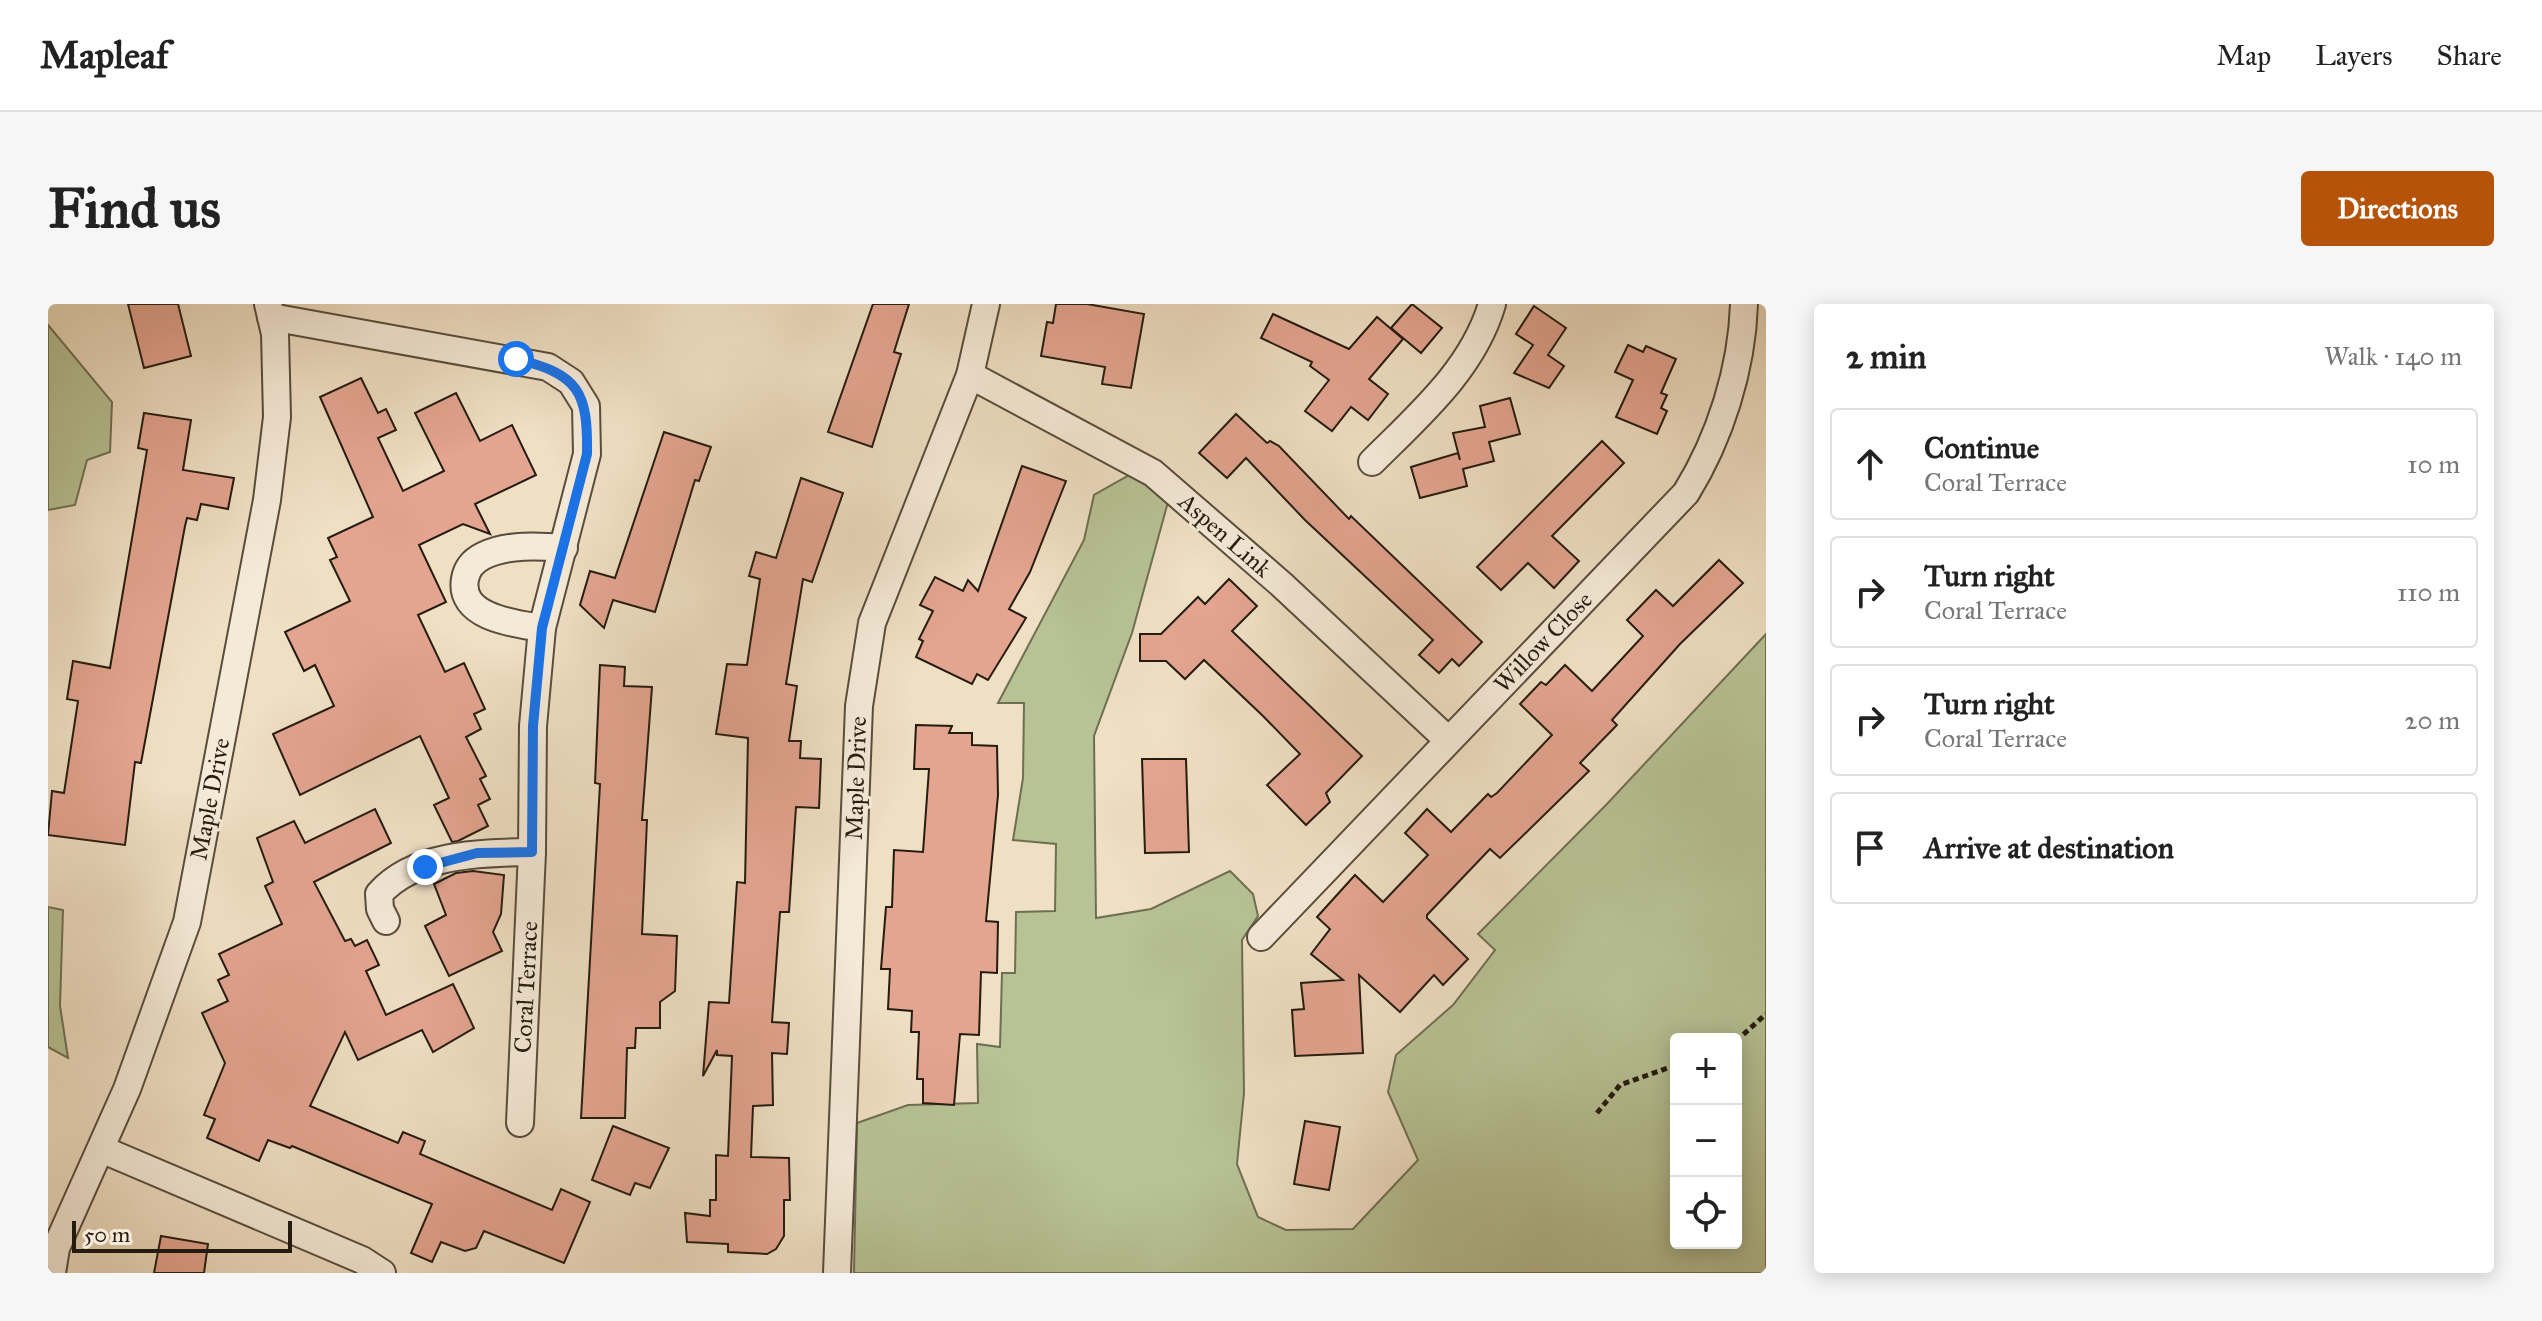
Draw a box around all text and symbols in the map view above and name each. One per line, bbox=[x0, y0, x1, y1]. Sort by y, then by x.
text: Mapleaf bbox=[40, 32, 169, 78]
text: Map bbox=[2216, 38, 2271, 73]
text: Layers bbox=[2315, 38, 2393, 73]
text: Share bbox=[2437, 38, 2502, 73]
button: Directions bbox=[2301, 171, 2494, 246]
text: Find us bbox=[48, 174, 221, 242]
text: 2 min bbox=[1846, 336, 1926, 377]
text: Walk · 140 m bbox=[2324, 340, 2462, 372]
route start bbox=[498, 341, 534, 377]
text: Continue bbox=[1924, 430, 2039, 466]
icon: ahead bbox=[1848, 442, 1892, 486]
text: 10 m bbox=[2407, 448, 2460, 480]
text: Coral Terrace bbox=[1924, 466, 2067, 498]
street label: Aspen Link bbox=[1172, 486, 1278, 584]
text: Turn right bbox=[1924, 558, 2055, 594]
icon: right bbox=[1848, 570, 1892, 614]
text: 110 m bbox=[2397, 576, 2460, 608]
street label: Willow Close bbox=[1487, 585, 1599, 699]
text: Coral Terrace bbox=[1924, 594, 2067, 626]
text: Turn right bbox=[1924, 686, 2055, 722]
icon: right bbox=[1848, 698, 1892, 742]
text: 20 m bbox=[2405, 704, 2460, 736]
street label: Maple Drive bbox=[839, 716, 873, 840]
text: Coral Terrace bbox=[1924, 722, 2067, 754]
street label: Maple Drive bbox=[183, 735, 237, 863]
icon: arrive bbox=[1848, 826, 1892, 870]
text: Arrive at destination bbox=[1924, 830, 2174, 866]
route end bbox=[407, 849, 443, 885]
street label: Coral Terrace bbox=[508, 920, 544, 1054]
map controls bbox=[1670, 1033, 1742, 1249]
button: + bbox=[1670, 1033, 1742, 1105]
button: − bbox=[1670, 1105, 1742, 1177]
button: locate bbox=[1670, 1177, 1742, 1249]
scale bar bbox=[72, 1217, 292, 1253]
text: 50 m bbox=[84, 1221, 130, 1248]

